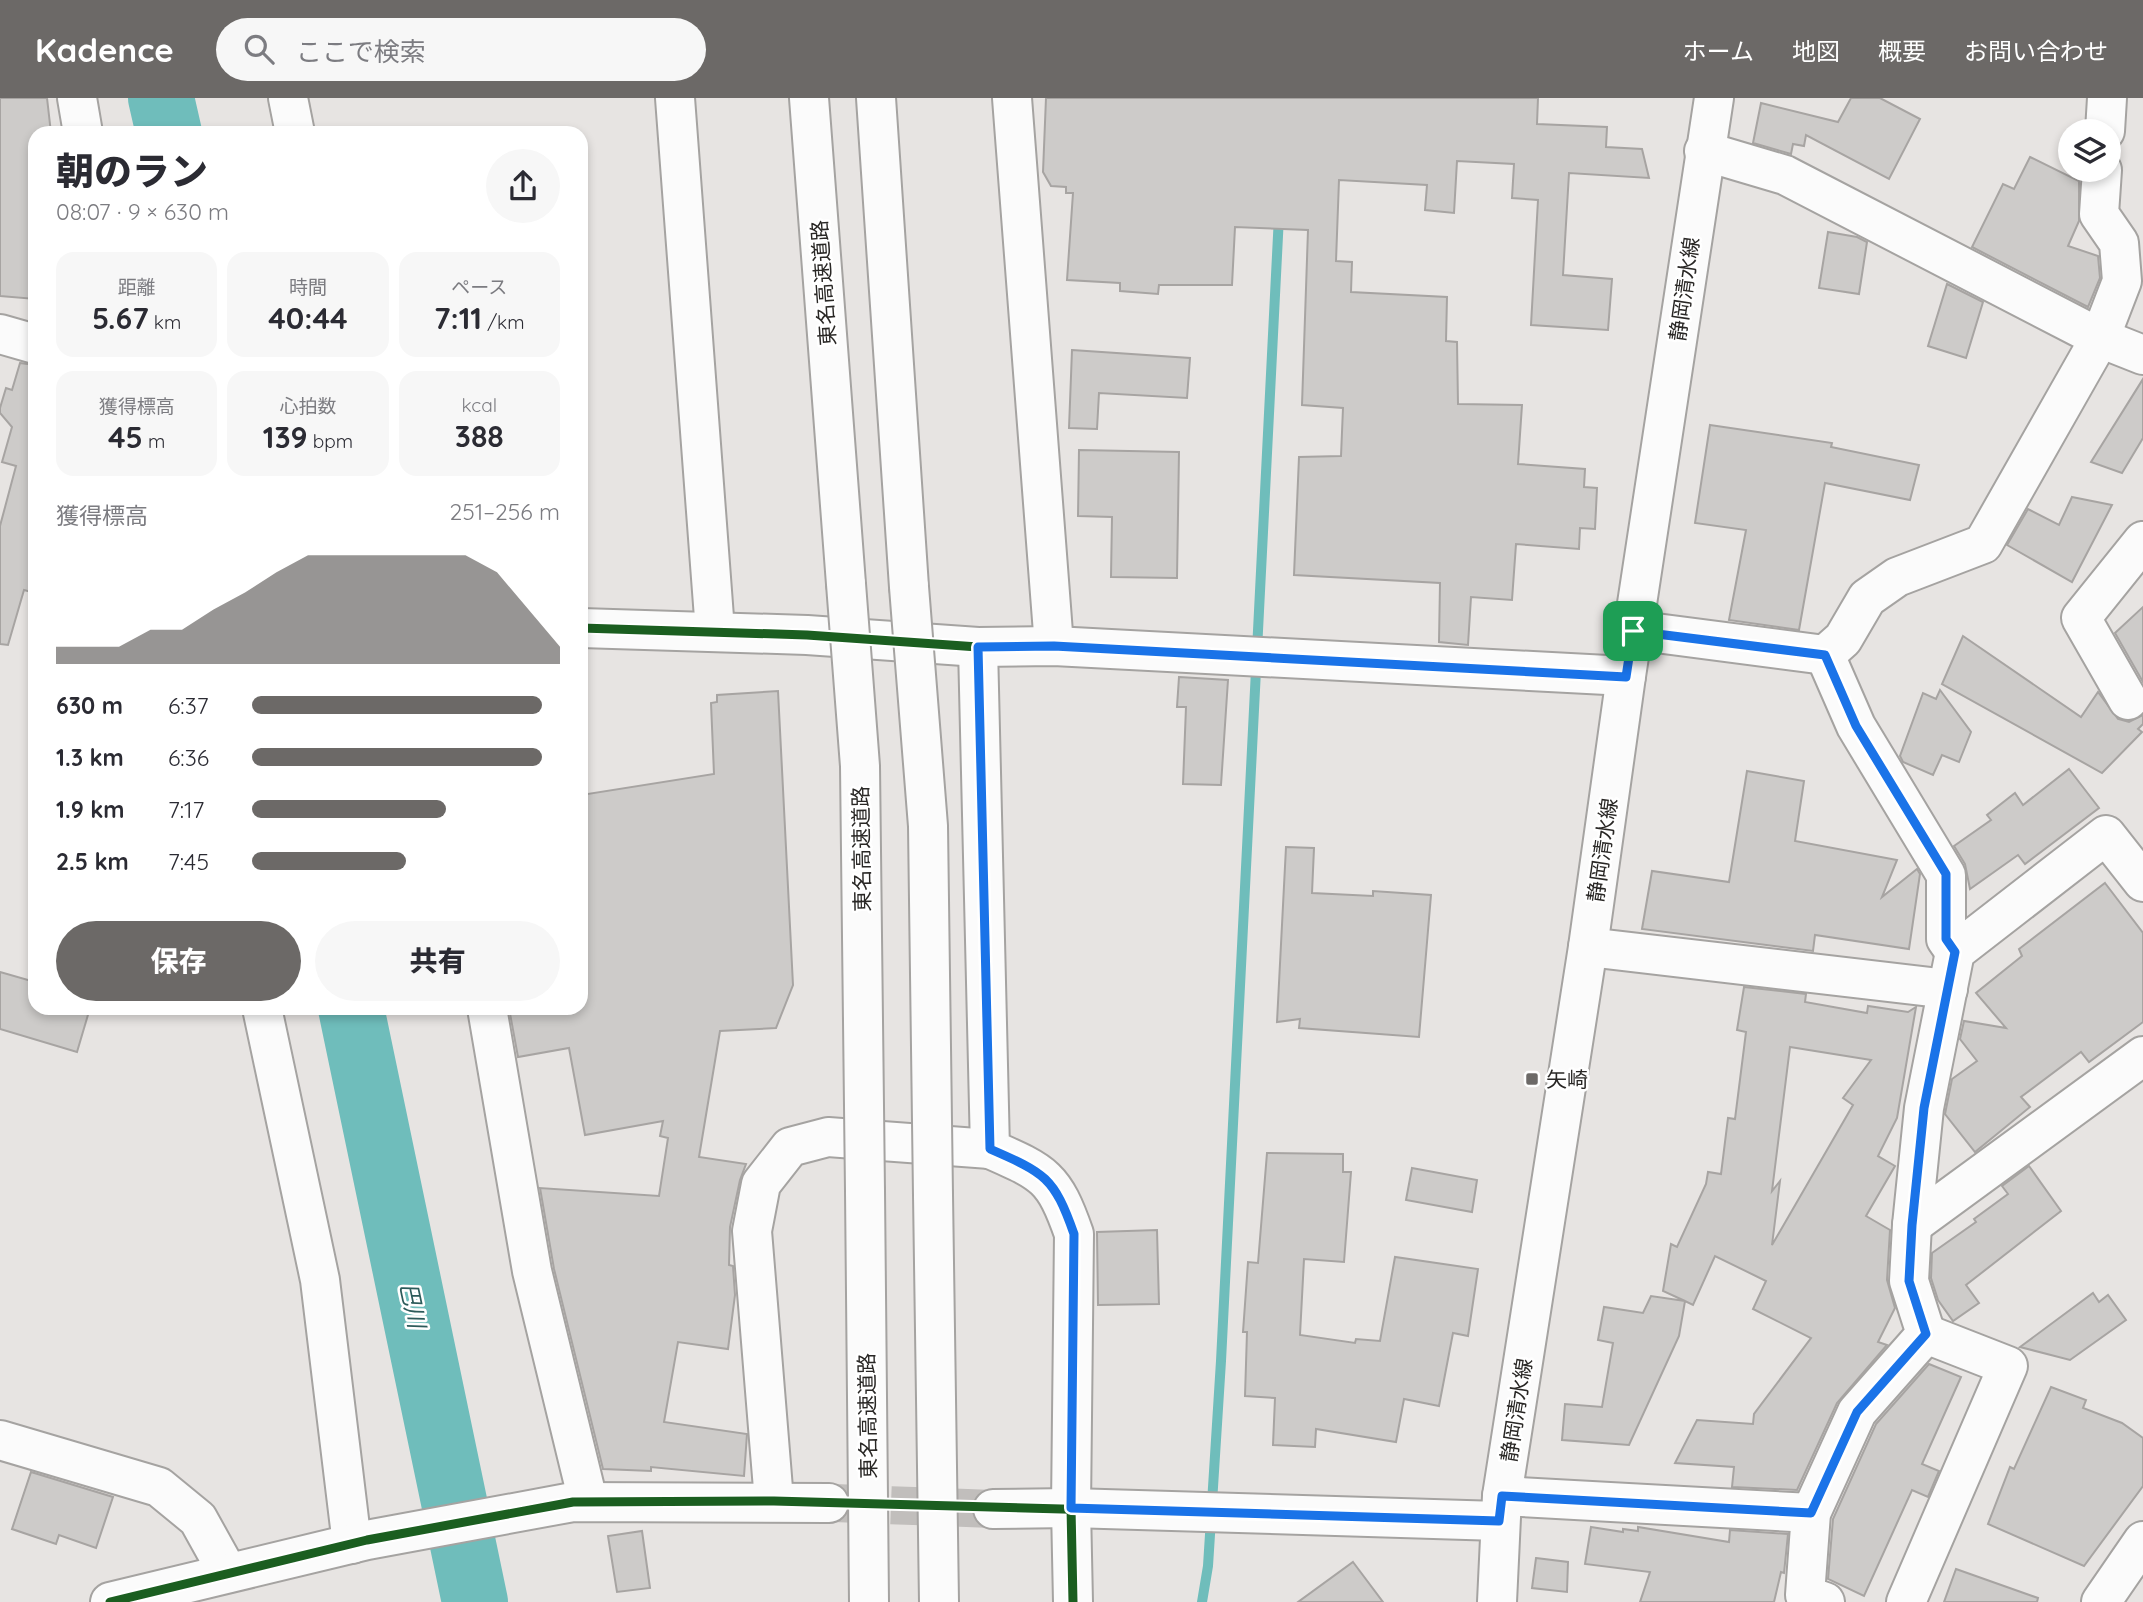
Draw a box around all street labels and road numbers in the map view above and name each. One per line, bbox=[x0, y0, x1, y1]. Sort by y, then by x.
street label: 東名高速道路 bbox=[806, 219, 840, 347]
street label: 静岡清水線 bbox=[1664, 235, 1704, 343]
street label: 東名高速道路 bbox=[847, 786, 875, 912]
street label: 静岡清水線 bbox=[1582, 796, 1622, 904]
street label: 東名高速道路 bbox=[853, 1353, 881, 1479]
street label: 静岡清水線 bbox=[1495, 1356, 1537, 1464]

